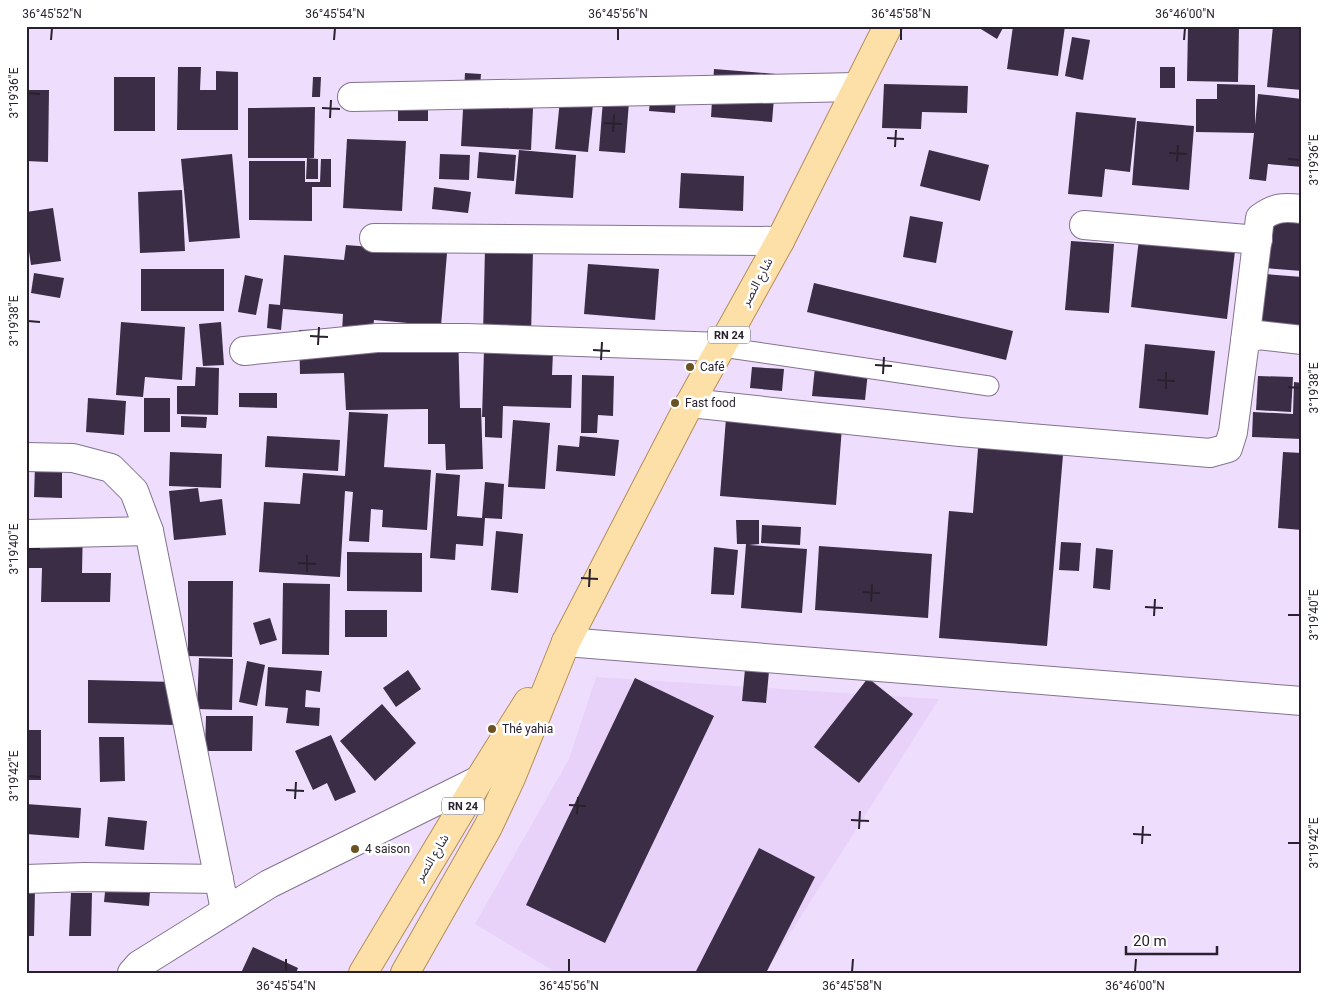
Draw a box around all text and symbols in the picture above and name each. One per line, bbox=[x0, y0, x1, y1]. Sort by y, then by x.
text: 36°45'52"N bbox=[22, 7, 82, 21]
text: 36°45'54"N bbox=[305, 7, 365, 21]
text: 36°45'56"N bbox=[588, 7, 648, 21]
text: 36°45'58"N bbox=[871, 7, 931, 21]
text: 36°46'00"N bbox=[1155, 7, 1215, 21]
text: 3°19'36"E bbox=[7, 67, 21, 118]
text: 3°19'36"E bbox=[1307, 134, 1321, 185]
street label: شارع النصر bbox=[738, 255, 777, 310]
text: 3°19'38"E bbox=[7, 295, 21, 346]
road number: RN 24 bbox=[708, 326, 750, 344]
place label: Café bbox=[700, 360, 725, 374]
marker: Café bbox=[684, 361, 696, 373]
text: 3°19'38"E bbox=[1307, 362, 1321, 413]
place label: Fast food bbox=[685, 396, 736, 410]
marker: Fast food bbox=[669, 397, 681, 409]
text: 3°19'40"E bbox=[7, 523, 21, 574]
text: 3°19'40"E bbox=[1307, 589, 1321, 640]
place label: Thé yahia bbox=[502, 722, 553, 736]
marker: Thé yahia bbox=[486, 723, 498, 735]
text: 3°19'42"E bbox=[7, 750, 21, 801]
road number: RN 24 bbox=[442, 798, 484, 814]
text: 3°19'42"E bbox=[1307, 817, 1321, 868]
street label: شارع النصر bbox=[412, 832, 453, 886]
place label: 4 saison bbox=[365, 842, 410, 856]
marker: 4 saison bbox=[349, 843, 361, 855]
scale bar bbox=[1126, 924, 1217, 956]
text: 20 m bbox=[1133, 932, 1167, 950]
text: 36°45'54"N bbox=[256, 979, 316, 993]
text: 36°45'56"N bbox=[539, 979, 599, 993]
text: 36°45'58"N bbox=[822, 979, 882, 993]
text: 36°46'00"N bbox=[1105, 979, 1165, 993]

